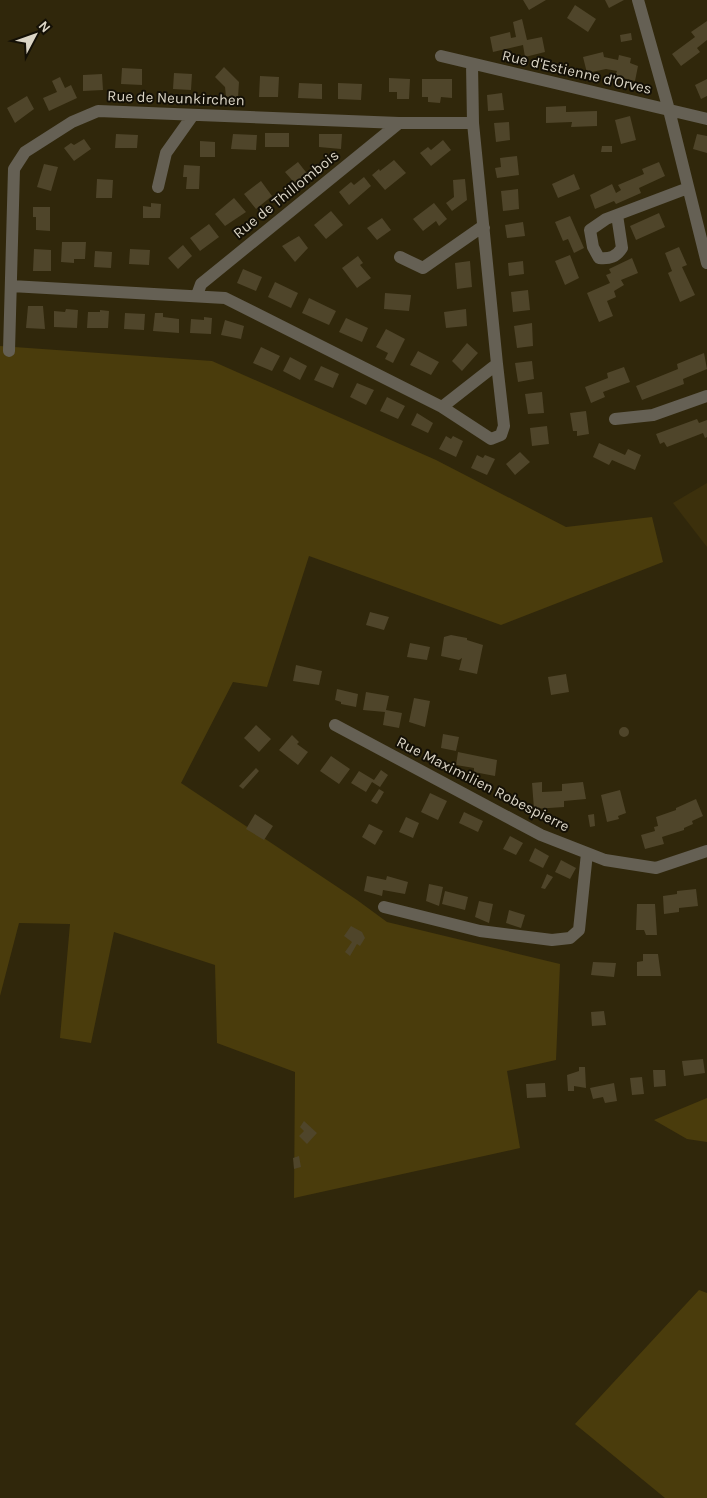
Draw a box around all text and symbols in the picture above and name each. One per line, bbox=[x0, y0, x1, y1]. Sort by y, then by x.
north arrow bbox=[10, 10, 60, 60]
text: N bbox=[35, 17, 54, 36]
street label: Rue d'Estienne d'Orves bbox=[500, 46, 654, 98]
street label: Rue de Neunkirchen bbox=[107, 87, 245, 109]
street label: Rue de Thillombois bbox=[230, 146, 342, 242]
street label: Rue Maximilien Robespierre bbox=[394, 733, 572, 835]

